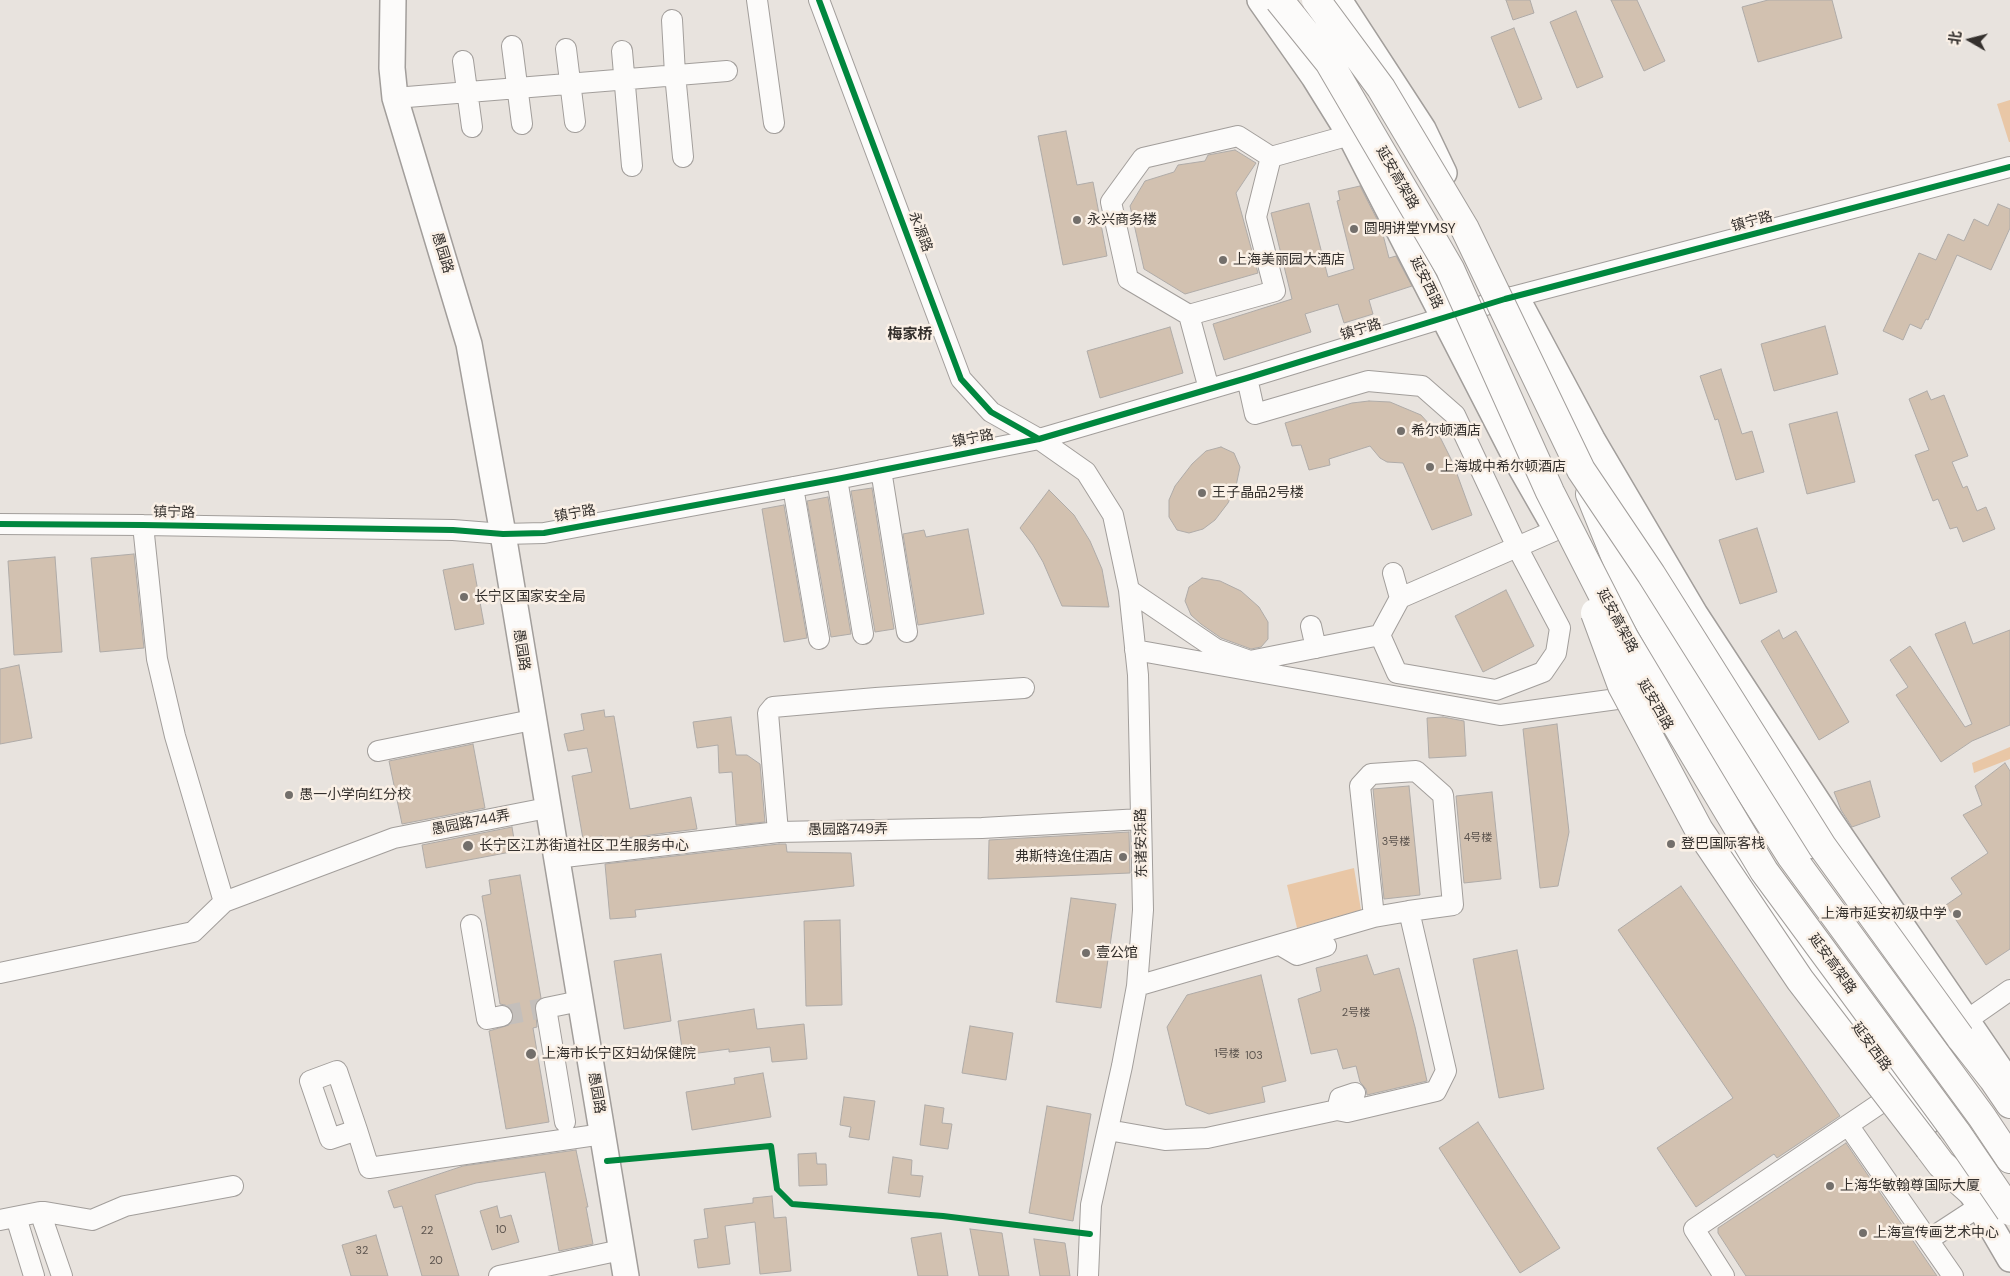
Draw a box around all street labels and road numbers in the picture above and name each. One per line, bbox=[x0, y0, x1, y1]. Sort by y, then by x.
street label: 延安高架路 bbox=[1372, 143, 1422, 213]
street label: 镇宁路 bbox=[1730, 208, 1774, 236]
street label: 永源路 bbox=[905, 209, 935, 255]
street label: 愚园路 bbox=[428, 230, 456, 276]
street label: 延安西路 bbox=[1406, 254, 1446, 312]
street label: 镇宁路 bbox=[1338, 316, 1384, 344]
street label: 镇宁路 bbox=[951, 427, 995, 451]
street label: 镇宁路 bbox=[553, 502, 597, 526]
street label: 镇宁路 bbox=[153, 504, 195, 522]
street label: 延安高架路 bbox=[1593, 586, 1641, 656]
street label: 愚园路 bbox=[509, 628, 533, 672]
street label: 延安西路 bbox=[1634, 677, 1676, 733]
street label: 愚园路744弄 bbox=[430, 807, 512, 839]
street label: 东诸安浜路 bbox=[1133, 808, 1151, 878]
street label: 愚园路749弄 bbox=[808, 821, 888, 839]
street label: 延安高架路 bbox=[1805, 931, 1859, 997]
street label: 延安西路 bbox=[1848, 1019, 1894, 1075]
street label: 愚园路 bbox=[584, 1071, 608, 1115]

